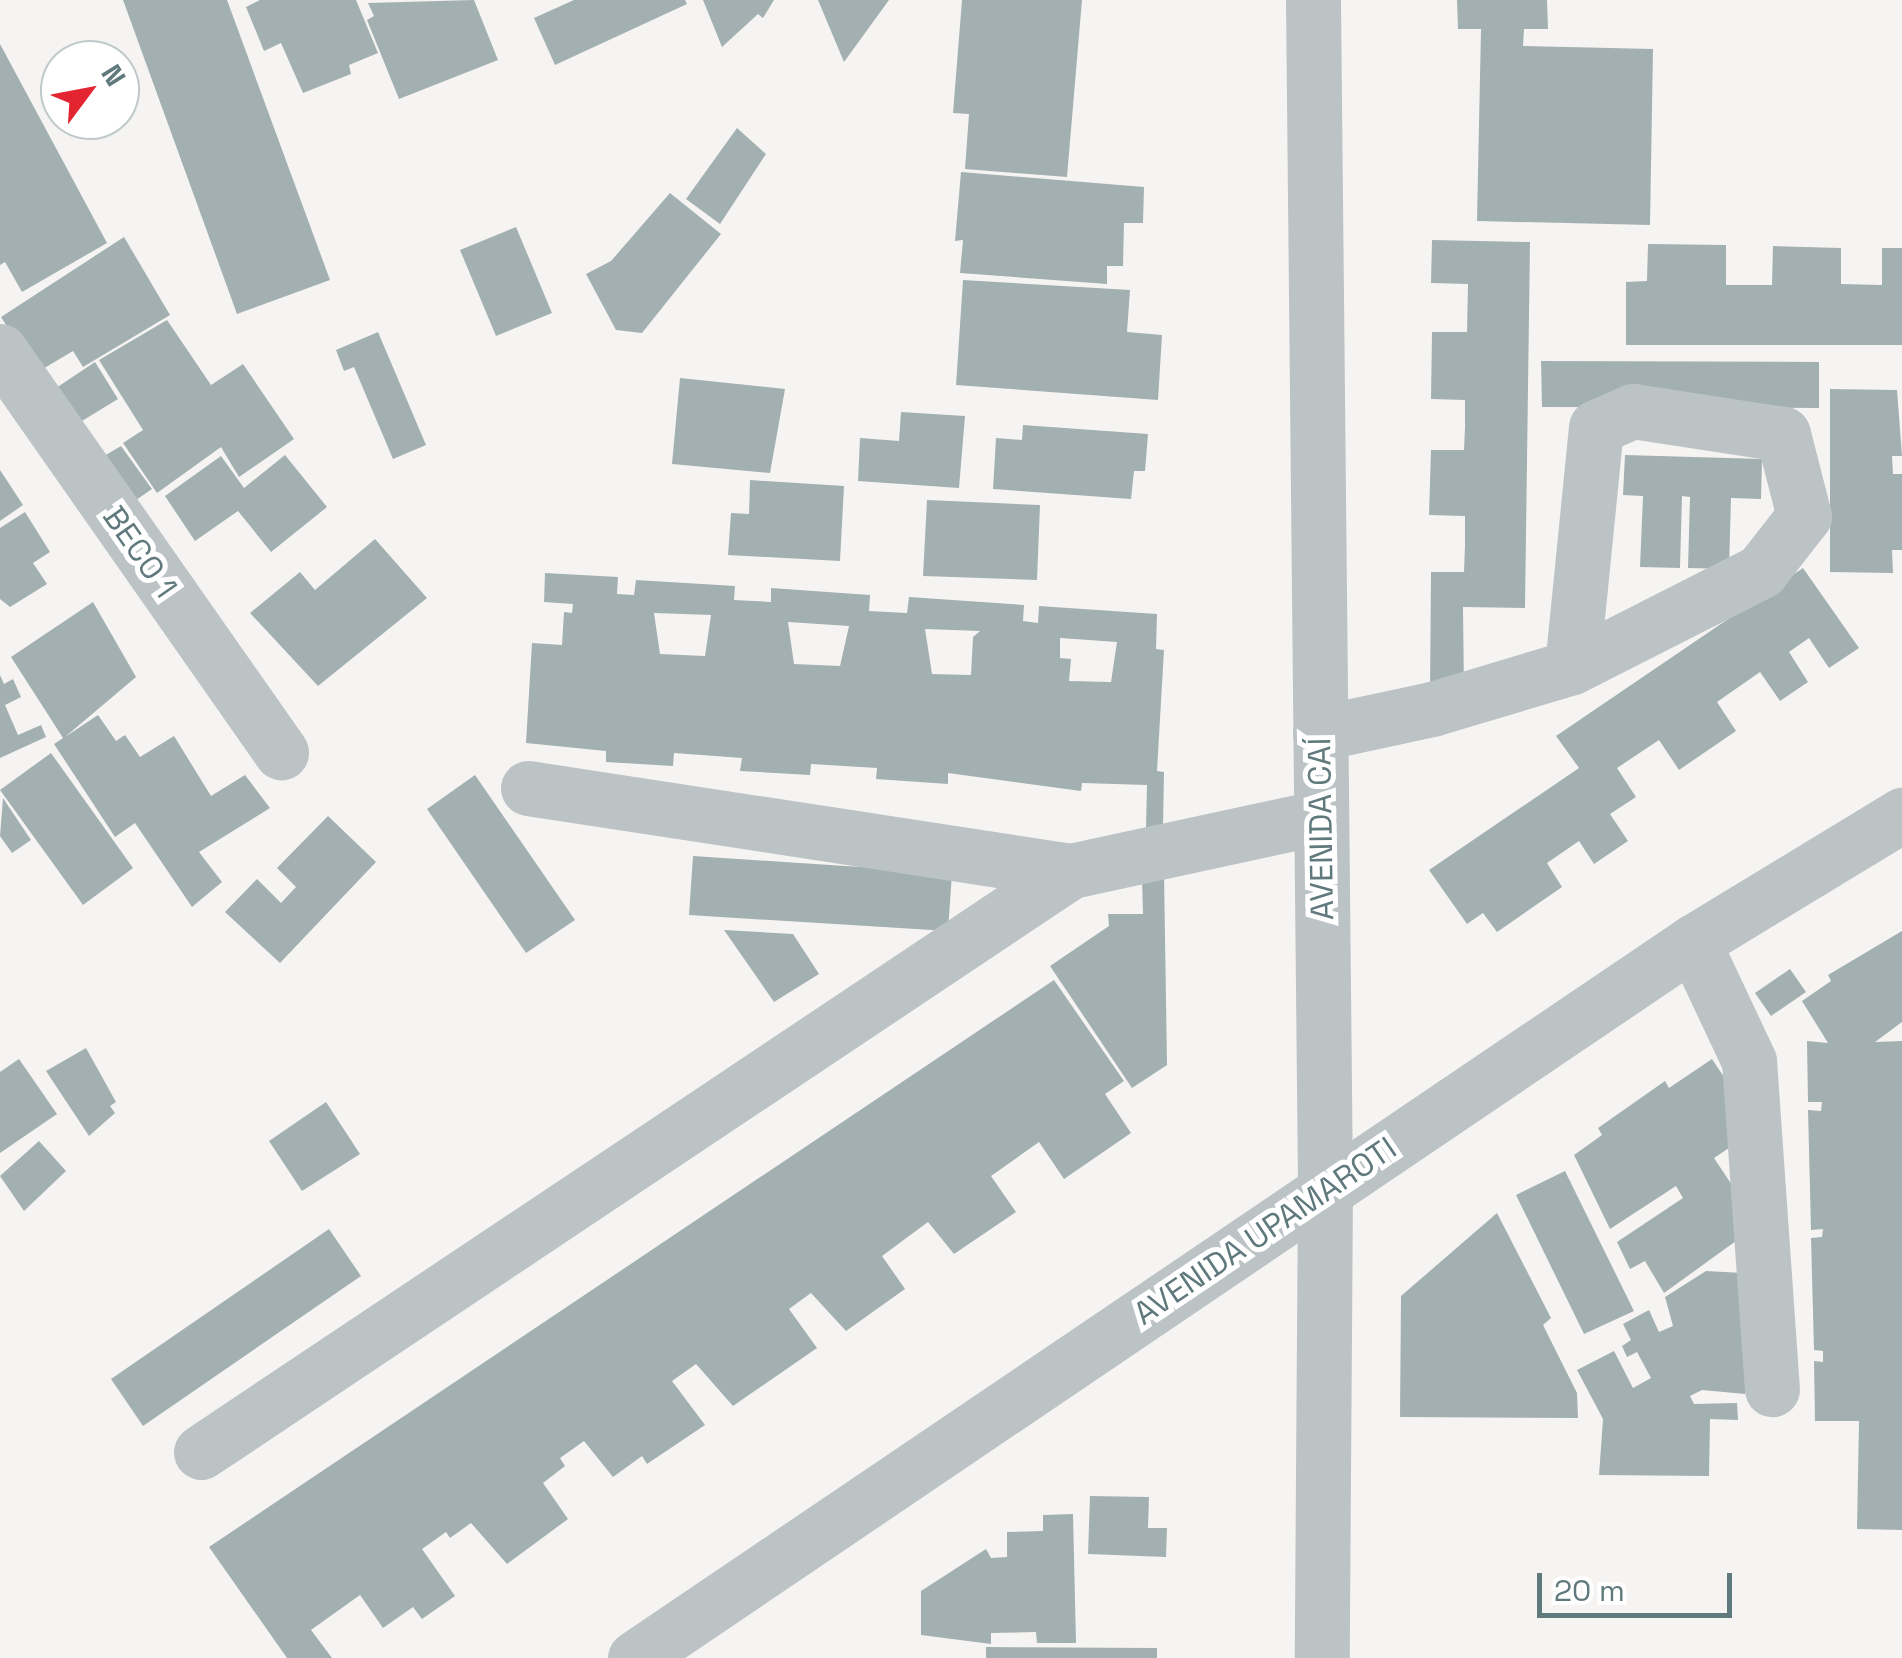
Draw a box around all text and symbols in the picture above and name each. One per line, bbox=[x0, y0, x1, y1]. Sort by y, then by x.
north arrow bbox=[40, 40, 140, 140]
text: N bbox=[94, 58, 134, 93]
street label: BECO 1 bbox=[95, 499, 185, 605]
street label: AVENIDA CAÍ bbox=[1300, 737, 1342, 921]
street label: AVENIDA UPAMAROTI bbox=[1126, 1129, 1404, 1333]
scale bar bbox=[1542, 1553, 1737, 1615]
text: 20 m bbox=[1554, 1571, 1625, 1610]

